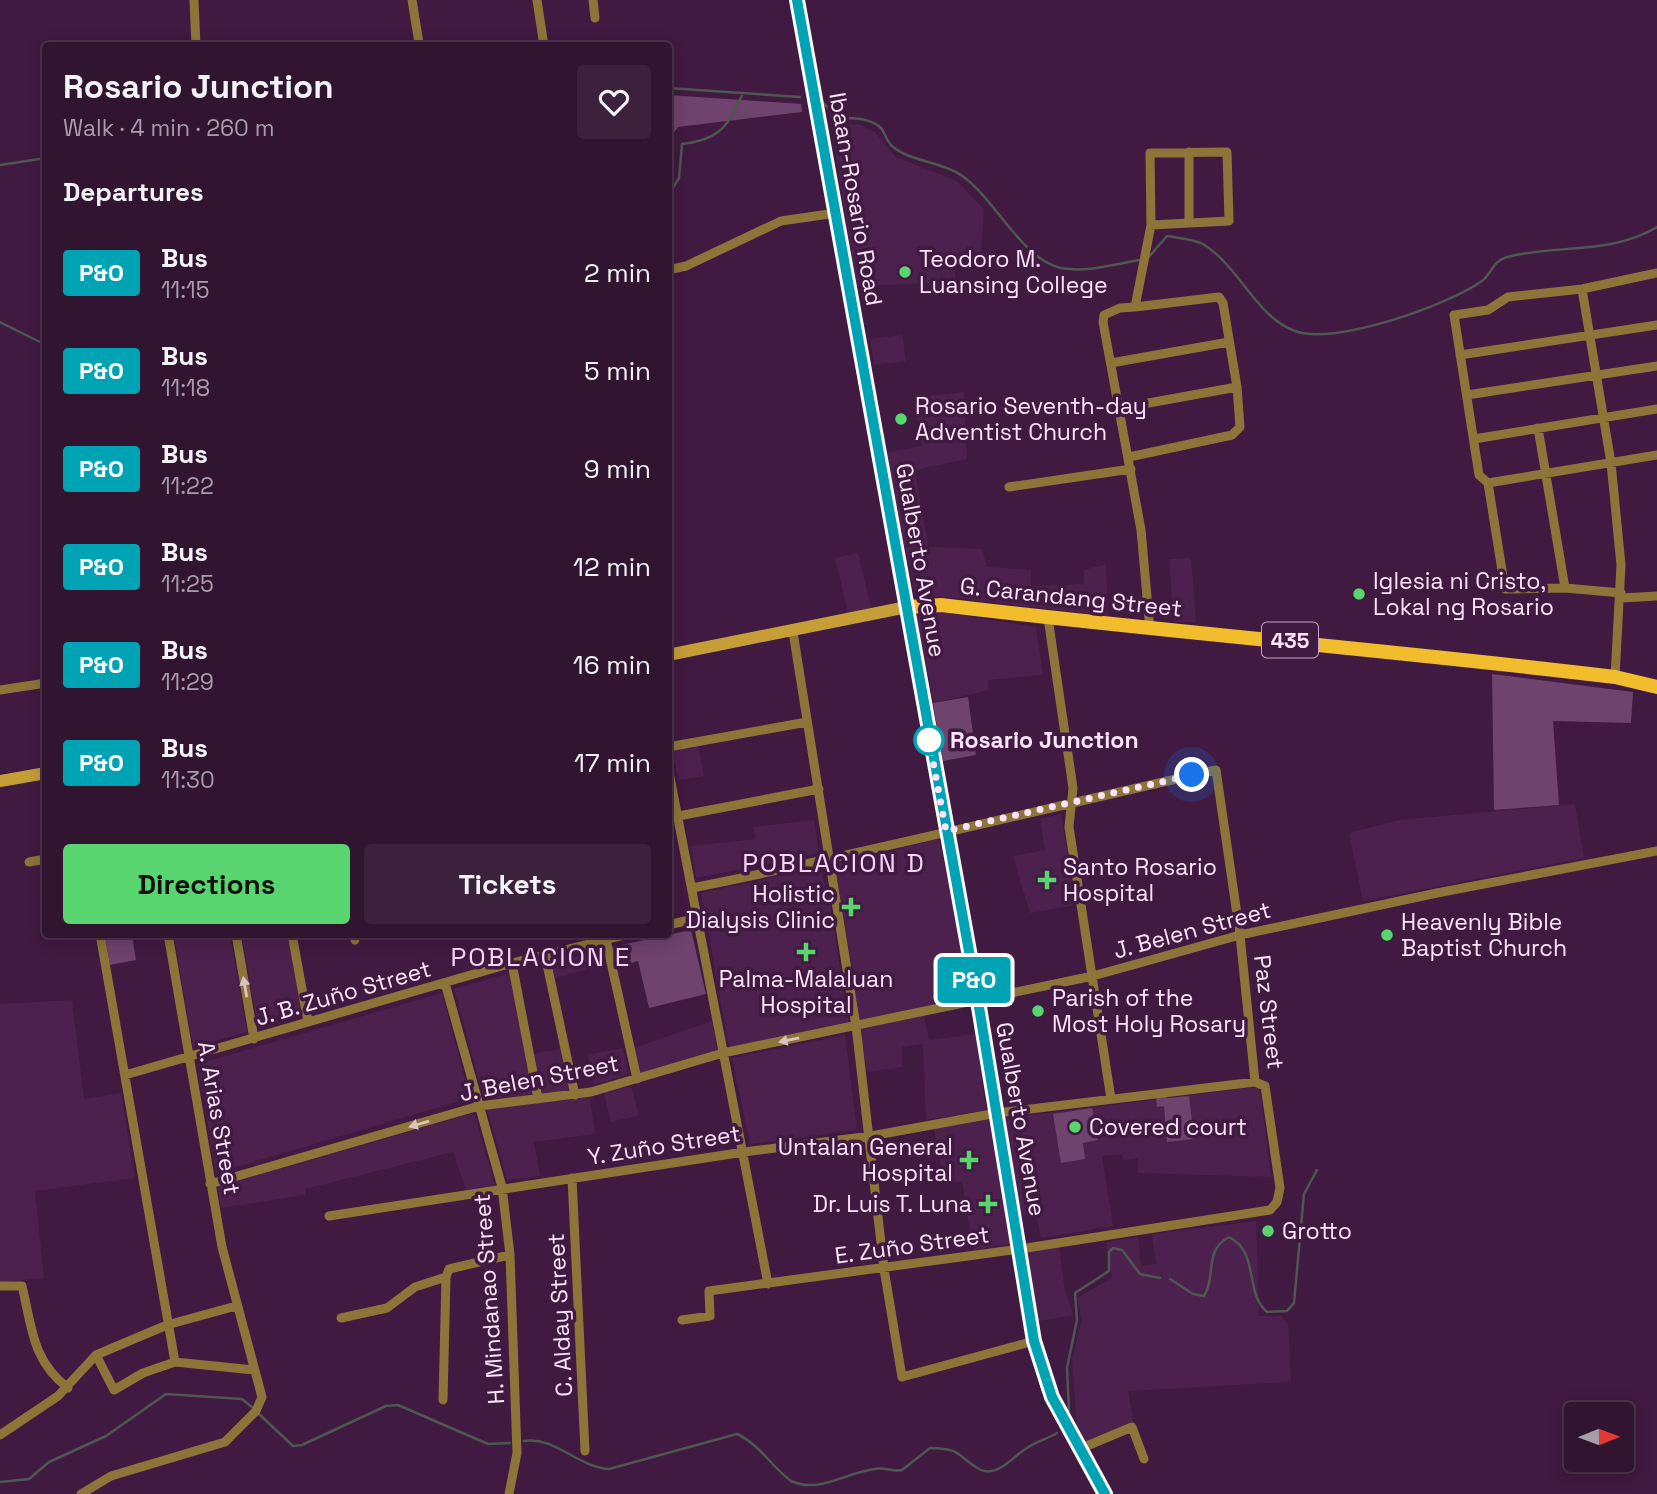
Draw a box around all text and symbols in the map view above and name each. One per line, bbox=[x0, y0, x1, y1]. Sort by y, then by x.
button: heart bbox=[577, 65, 651, 139]
text: Rosario Junction bbox=[63, 66, 334, 108]
street label: Ibaan-Rosario Road bbox=[822, 90, 890, 308]
text: Walk · 4 min · 260 m bbox=[63, 113, 275, 143]
text: Departures bbox=[63, 175, 204, 209]
text: Bus bbox=[161, 241, 208, 275]
place label: Teodoro M. Luansing College bbox=[919, 244, 1108, 300]
text: 2 min bbox=[584, 256, 651, 290]
text: P&O bbox=[79, 257, 124, 288]
marker: Teodoro M. Luansing College bbox=[897, 264, 913, 280]
text: 11:15 bbox=[161, 275, 209, 305]
text: Bus bbox=[161, 339, 208, 373]
text: 5 min bbox=[584, 354, 651, 388]
text: P&O bbox=[79, 355, 124, 386]
text: 11:18 bbox=[161, 373, 210, 403]
place label: Rosario Seventh-day Adventist Church bbox=[915, 391, 1147, 447]
marker: Rosario Seventh-day Adventist Church bbox=[893, 411, 909, 427]
text: Bus bbox=[161, 437, 208, 471]
text: 9 min bbox=[584, 452, 651, 486]
text: P&O bbox=[79, 453, 124, 484]
street label: Gualberto Avenue bbox=[889, 461, 953, 659]
text: 11:22 bbox=[161, 471, 214, 501]
text: Bus bbox=[161, 535, 208, 569]
text: 12 min bbox=[573, 550, 651, 584]
text: P&O bbox=[79, 551, 124, 582]
place label: Iglesia ni Cristo, Lokal ng Rosario bbox=[1373, 566, 1554, 622]
text: 11:25 bbox=[161, 569, 214, 599]
street label: G. Carandang Street bbox=[959, 570, 1183, 624]
marker: Iglesia ni Cristo, Lokal ng Rosario bbox=[1351, 586, 1367, 602]
road number: 435 bbox=[1262, 622, 1318, 658]
text: Bus bbox=[161, 633, 208, 667]
text: 16 min bbox=[573, 648, 651, 682]
text: P&O bbox=[79, 649, 124, 680]
text: 11:29 bbox=[161, 667, 214, 697]
marker: Rosario Junction bbox=[914, 725, 944, 755]
place label: Rosario Junction bbox=[950, 725, 1139, 755]
text: Bus bbox=[161, 731, 208, 765]
text: 17 min bbox=[574, 746, 651, 780]
text: P&O bbox=[79, 747, 124, 778]
your location bbox=[1174, 757, 1209, 792]
text: 11:30 bbox=[161, 765, 215, 795]
button: Directions bbox=[63, 844, 350, 924]
button: Tickets bbox=[364, 844, 651, 924]
district label: POBLACION D bbox=[742, 846, 926, 880]
place label: Santo Rosario Hospital bbox=[1063, 852, 1217, 908]
marker: Santo Rosario Hospital bbox=[1037, 870, 1057, 890]
place label: Holistic Dialysis Clinic bbox=[686, 879, 835, 935]
street label: J. Belen Street bbox=[1110, 895, 1274, 965]
marker: Holistic Dialysis Clinic bbox=[841, 897, 861, 917]
place label: Heavenly Bible Baptist Church bbox=[1401, 907, 1567, 963]
marker: Heavenly Bible Baptist Church bbox=[1379, 927, 1395, 943]
district label: POBLACION E bbox=[451, 940, 631, 974]
marker: Palma-Malaluan Hospital bbox=[796, 942, 816, 962]
street label: Paz Street bbox=[1247, 953, 1291, 1071]
street label: J. B. Zuño Street bbox=[252, 954, 434, 1032]
line badge: P&O bbox=[934, 957, 1014, 1003]
place label: Palma-Malaluan Hospital bbox=[719, 964, 893, 1020]
text: P&O bbox=[952, 964, 996, 995]
one-way arrow bbox=[239, 976, 250, 998]
place label: Parish of the Most Holy Rosary bbox=[1052, 983, 1246, 1039]
marker: Parish of the Most Holy Rosary bbox=[1030, 1003, 1046, 1019]
street label: Gualberto Avenue bbox=[989, 1020, 1053, 1218]
one-way arrow bbox=[778, 1034, 800, 1045]
street label: A. Arias Street bbox=[191, 1039, 247, 1197]
street label: J. Belen Street bbox=[457, 1048, 621, 1108]
place label: Covered court bbox=[1089, 1112, 1247, 1142]
street label: Y. Zuño Street bbox=[585, 1118, 743, 1172]
one-way arrow bbox=[408, 1119, 429, 1129]
marker: Covered court bbox=[1067, 1119, 1083, 1135]
place label: Untalan General Hospital bbox=[778, 1132, 953, 1188]
marker: Untalan General Hospital bbox=[959, 1150, 979, 1170]
place label: Dr. Luis T. Luna bbox=[813, 1189, 972, 1219]
street label: H. Mindanao Street bbox=[467, 1193, 511, 1405]
marker: Dr. Luis T. Luna bbox=[978, 1194, 998, 1214]
place label: Grotto bbox=[1282, 1216, 1352, 1246]
street label: E. Zuño Street bbox=[833, 1219, 991, 1271]
marker: Grotto bbox=[1260, 1223, 1276, 1239]
street label: C. Alday Street bbox=[541, 1233, 579, 1397]
north arrow bbox=[1564, 1402, 1634, 1472]
map controls bbox=[1564, 1402, 1634, 1472]

